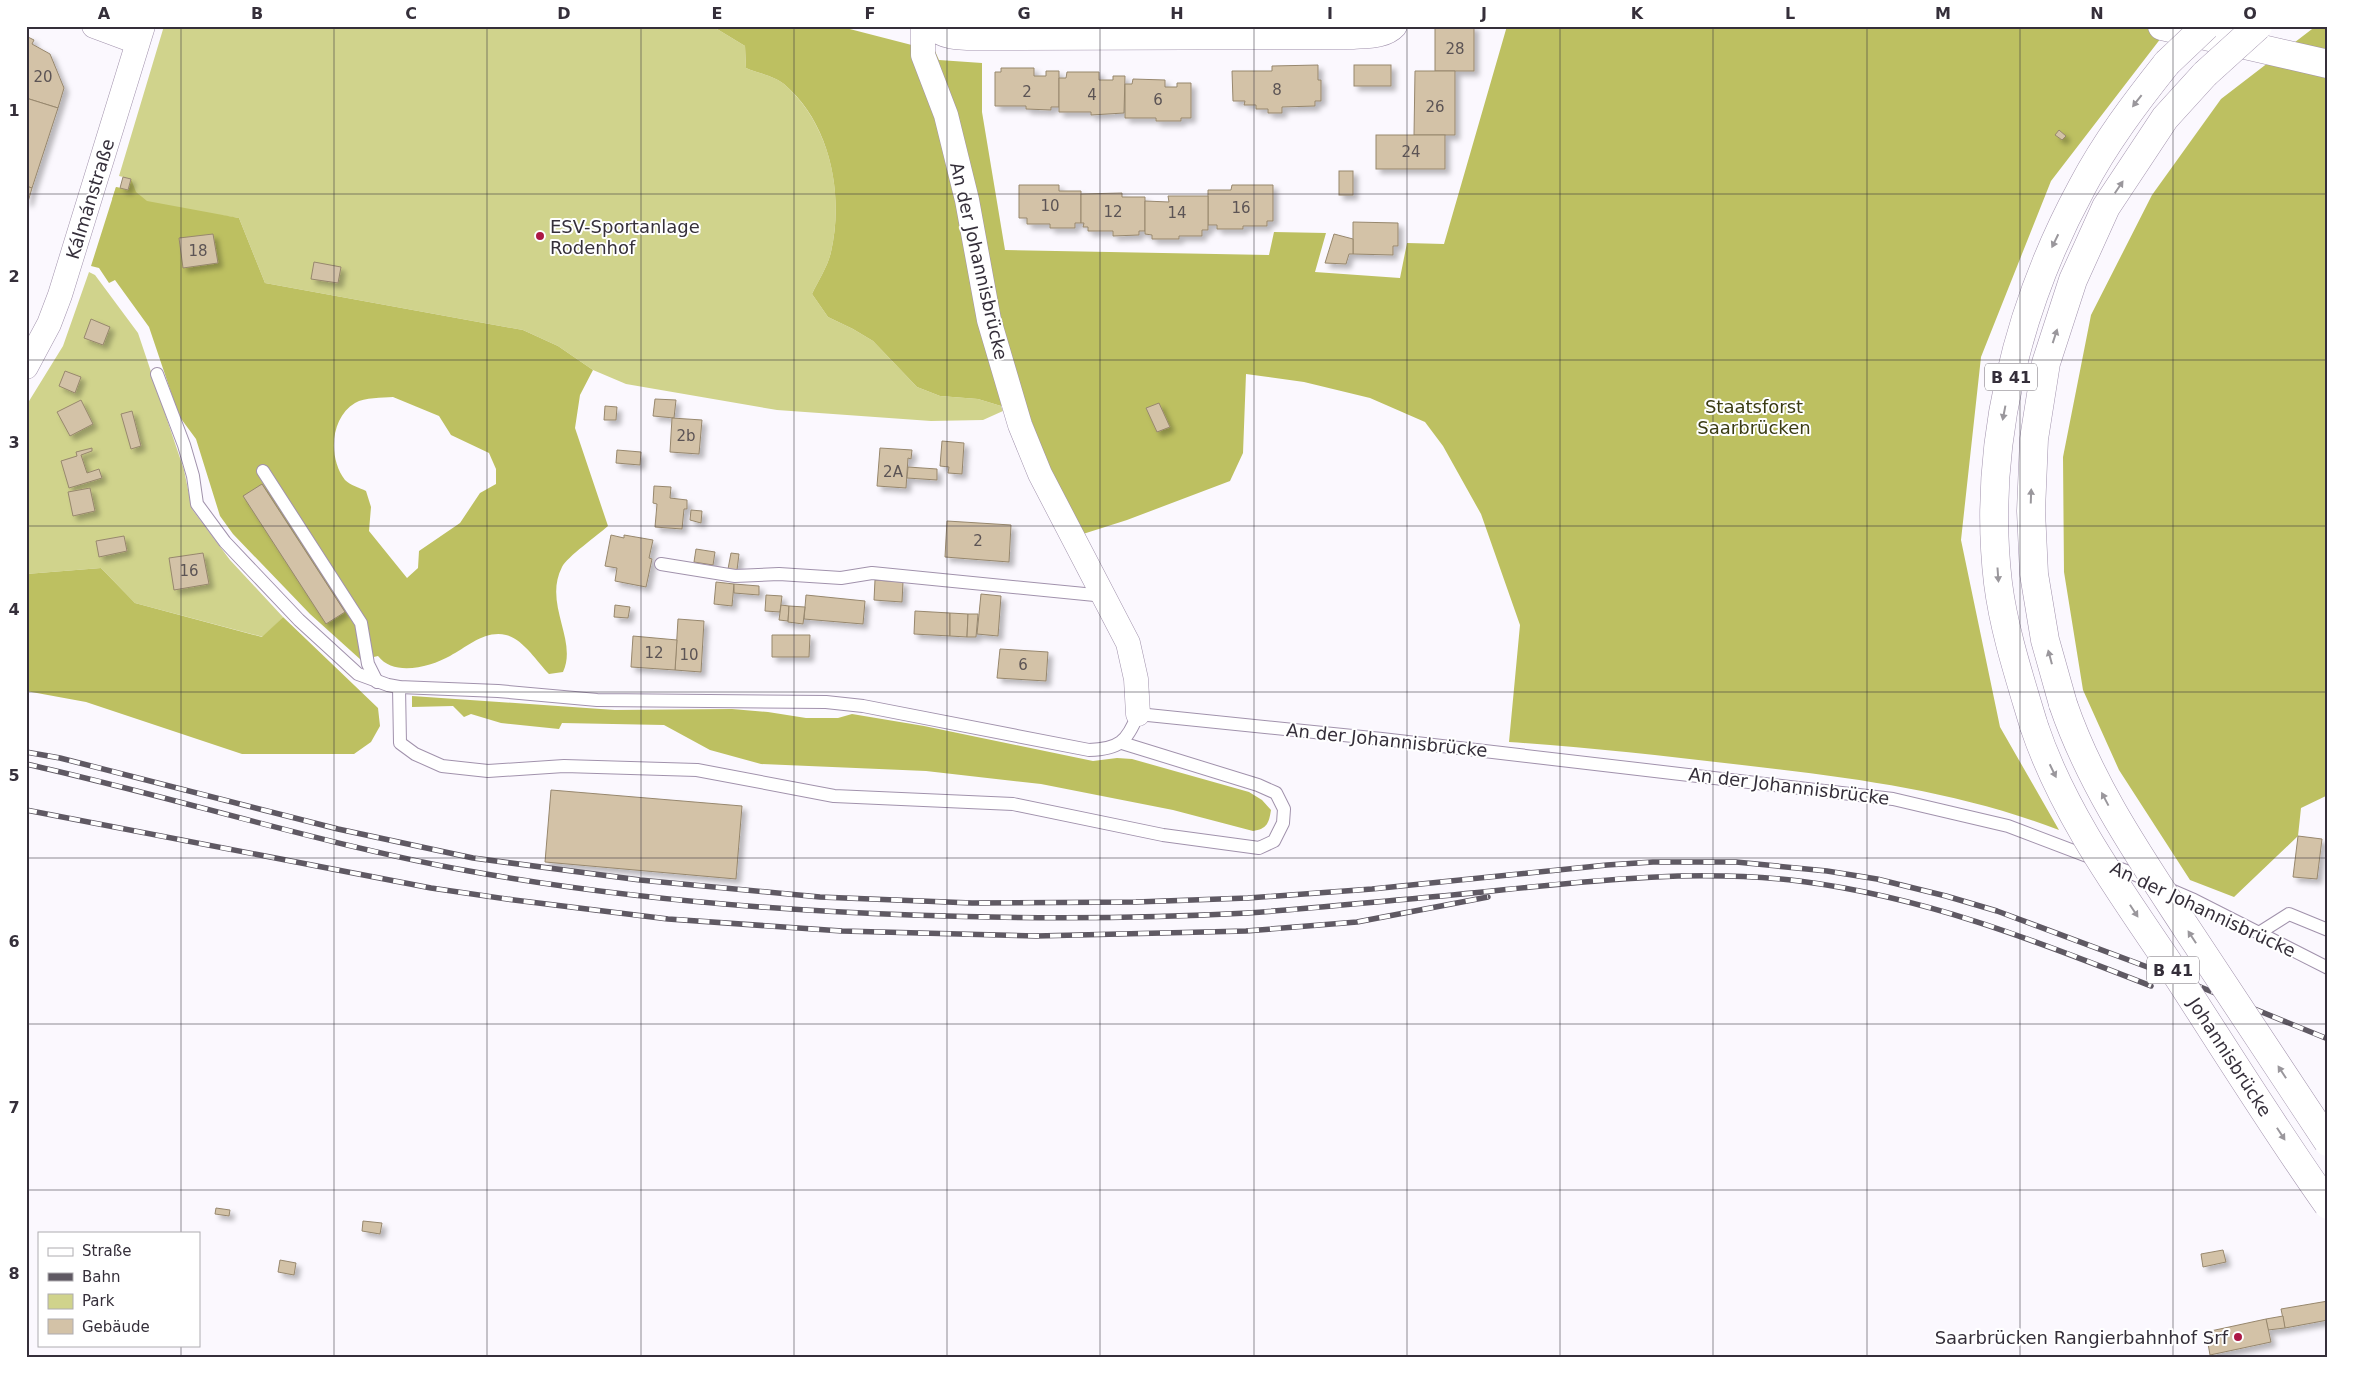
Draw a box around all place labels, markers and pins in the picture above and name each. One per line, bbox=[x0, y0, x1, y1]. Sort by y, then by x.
place label: ESV-Sportanlage Rodenhof bbox=[550, 216, 700, 258]
marker: ESV-Sportanlage Rodenhof bbox=[534, 230, 546, 242]
place label: Saarbrücken Rangierbahnhof Srf bbox=[1935, 1327, 2229, 1348]
marker: Saarbrücken Rangierbahnhof Srf bbox=[2232, 1331, 2244, 1343]

